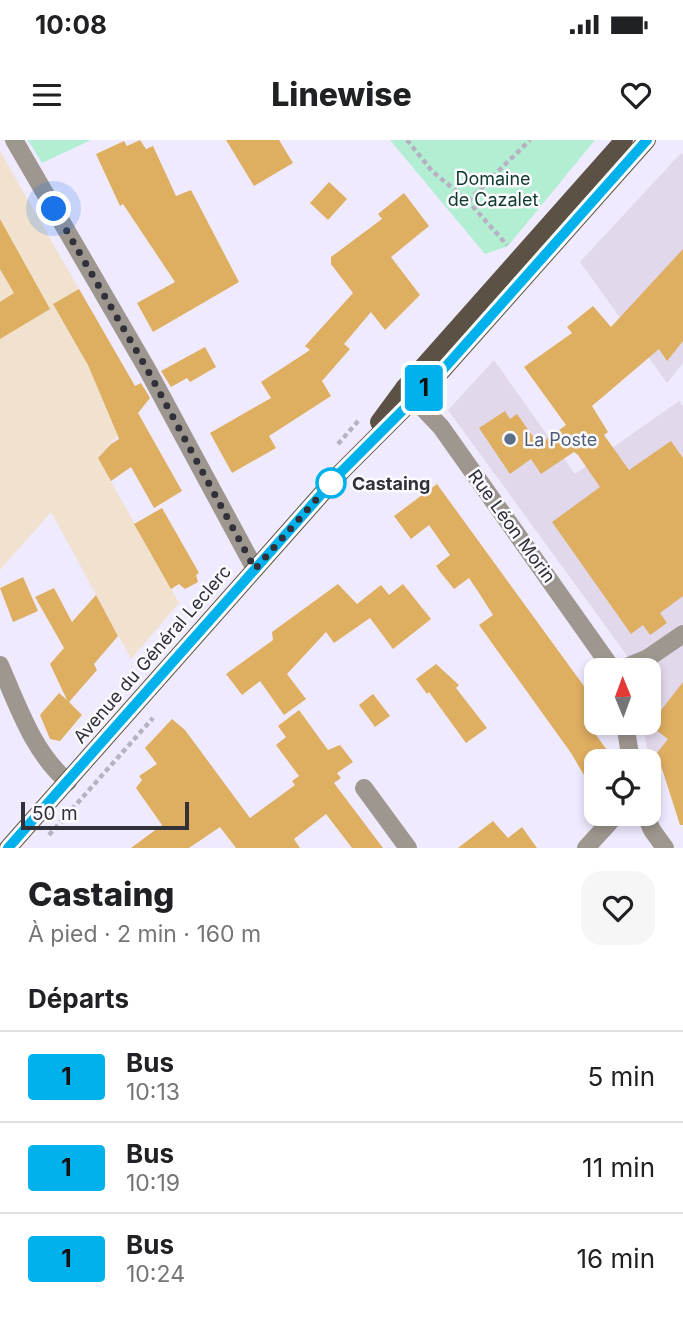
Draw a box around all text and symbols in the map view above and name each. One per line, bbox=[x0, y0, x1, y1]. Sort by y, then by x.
text: 10:08 bbox=[35, 9, 107, 40]
text: Linewise bbox=[271, 75, 412, 114]
icon: menu bbox=[28, 76, 66, 114]
icon: heart bbox=[617, 76, 655, 114]
park label: Domaine de Cazalet bbox=[448, 168, 538, 210]
your location bbox=[36, 191, 71, 226]
line badge: 1 bbox=[401, 365, 447, 411]
text: 1 bbox=[419, 373, 429, 402]
place label: La Poste bbox=[524, 429, 597, 450]
marker: La Poste bbox=[502, 431, 518, 447]
street label: Rue Léon Morin bbox=[464, 466, 560, 586]
marker: Castaing bbox=[316, 468, 346, 498]
place label: Castaing bbox=[352, 473, 430, 494]
street label: Avenue du Général Leclerc bbox=[69, 561, 235, 747]
north arrow bbox=[584, 658, 662, 735]
map controls bbox=[584, 658, 661, 826]
button: locate bbox=[584, 749, 661, 826]
scale bar bbox=[21, 799, 189, 831]
text: 50 m bbox=[32, 802, 78, 825]
button: heart bbox=[581, 871, 655, 945]
text: Castaing bbox=[28, 874, 174, 914]
text: À pied · 2 min · 160 m bbox=[28, 920, 261, 948]
text: Départs bbox=[28, 983, 129, 1014]
text: Bus bbox=[126, 1047, 174, 1078]
text: 5 min bbox=[587, 1061, 655, 1092]
text: 1 bbox=[61, 1062, 72, 1091]
text: 10:13 bbox=[126, 1078, 180, 1106]
text: Bus bbox=[126, 1138, 174, 1169]
text: 11 min bbox=[582, 1152, 655, 1183]
text: 1 bbox=[61, 1153, 72, 1182]
text: 10:19 bbox=[126, 1169, 180, 1197]
text: Bus bbox=[126, 1229, 174, 1260]
text: 16 min bbox=[577, 1243, 655, 1274]
text: 1 bbox=[61, 1244, 72, 1273]
text: 10:24 bbox=[126, 1260, 185, 1288]

